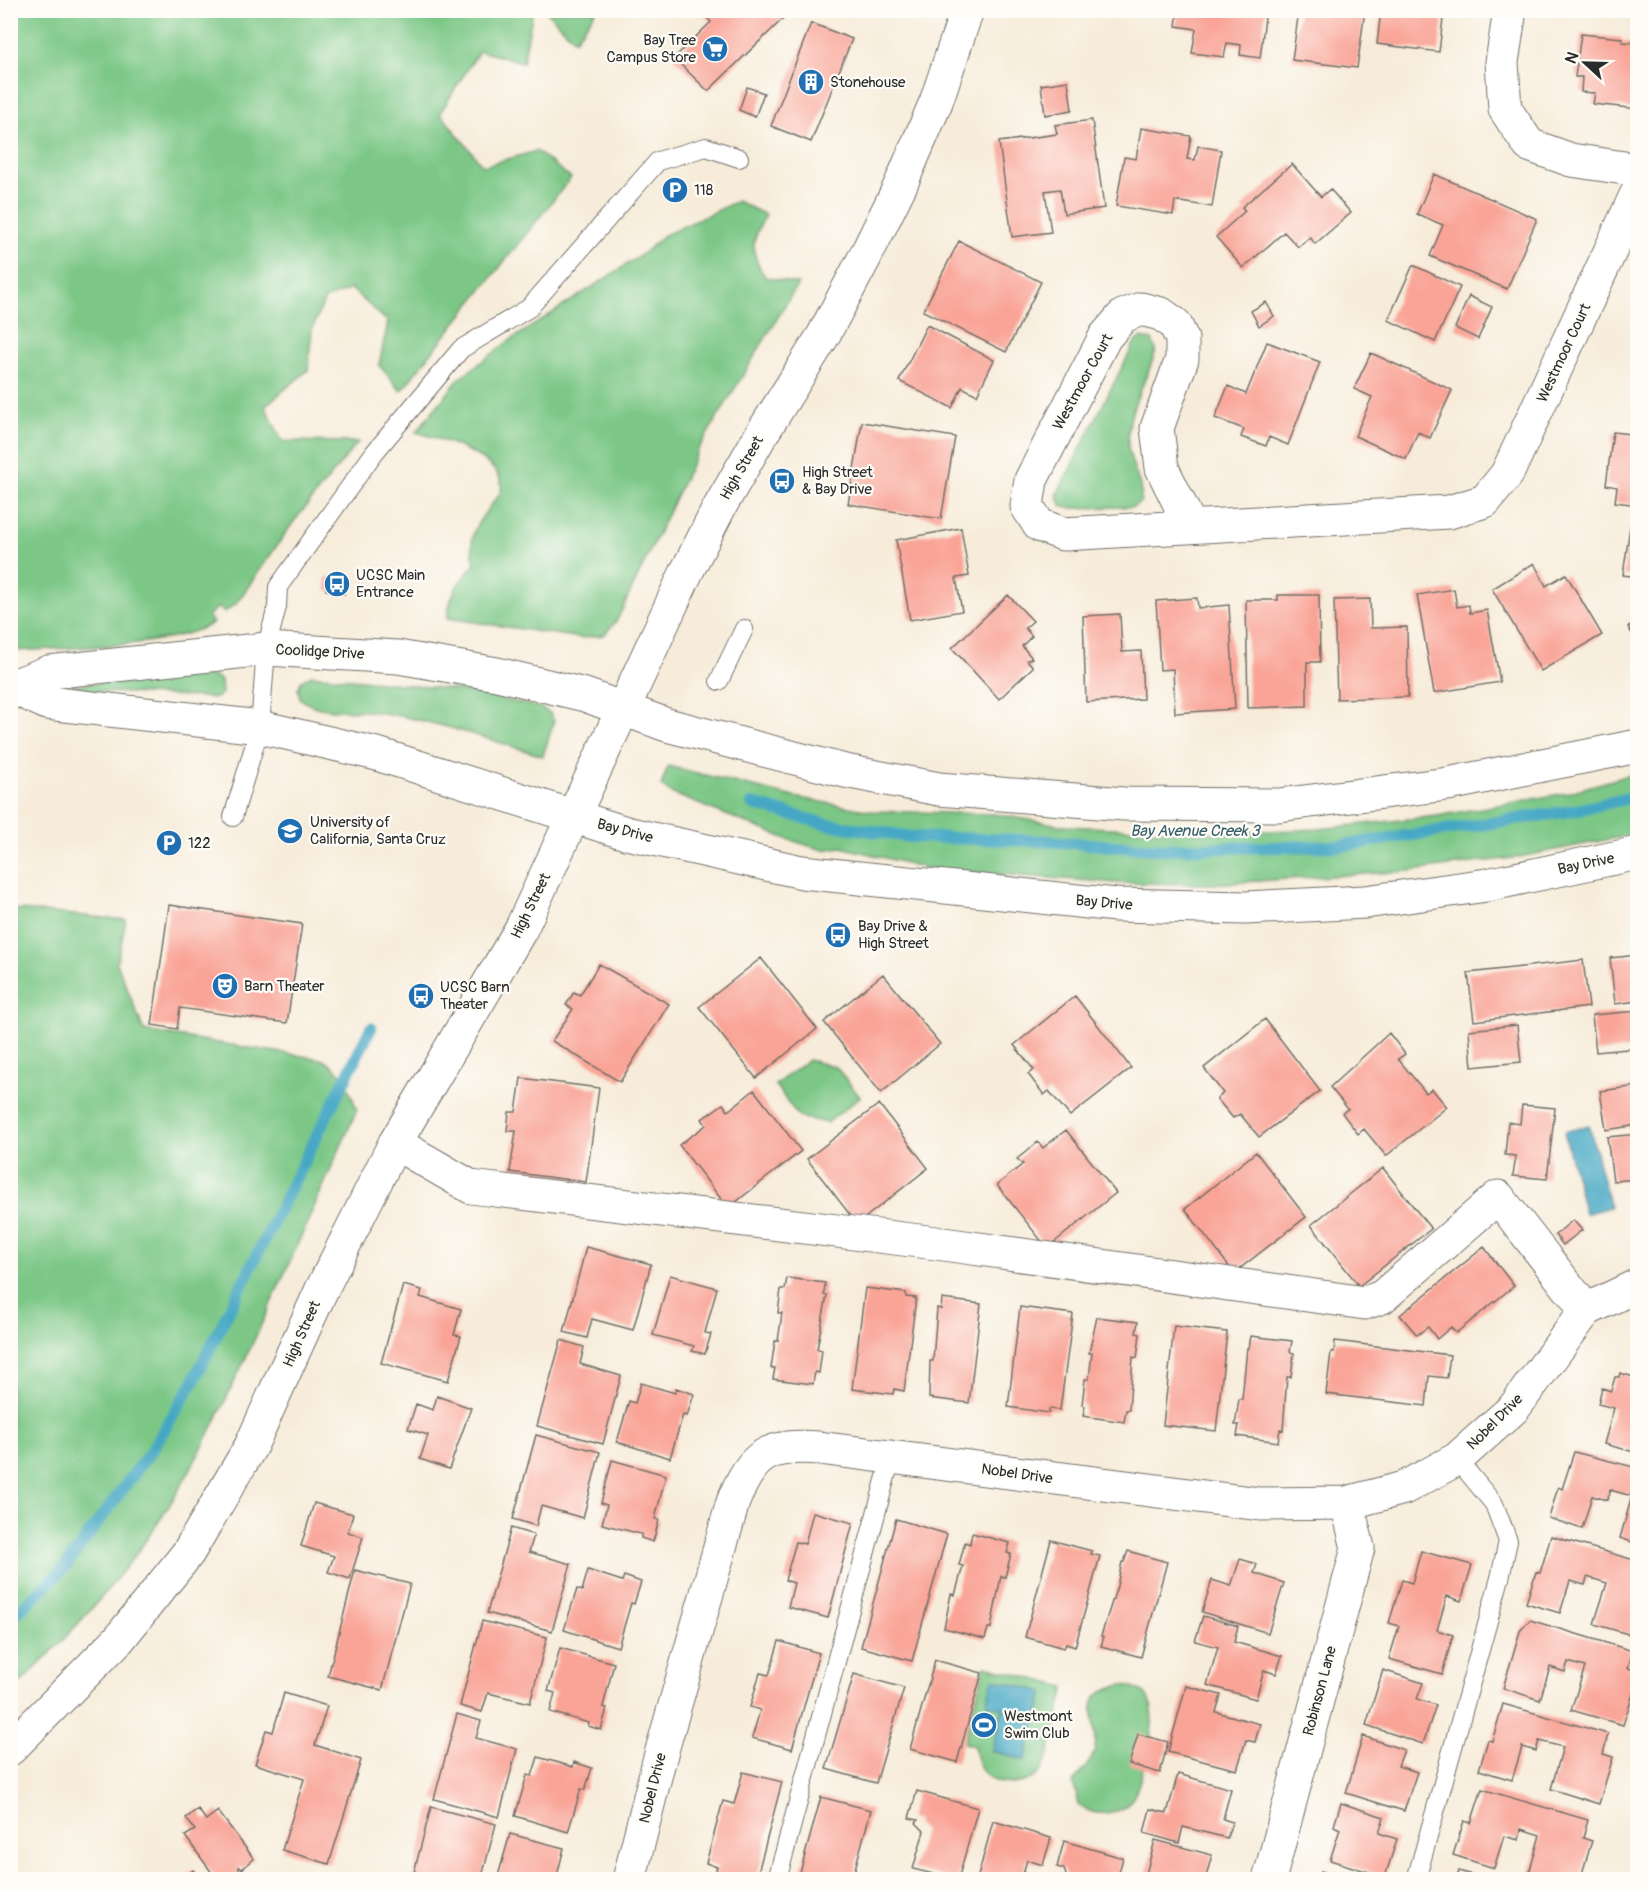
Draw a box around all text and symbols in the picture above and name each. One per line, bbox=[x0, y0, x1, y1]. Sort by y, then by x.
place label: Bay Tree Campus Store bbox=[607, 31, 697, 67]
north arrow bbox=[1555, 33, 1615, 93]
supermarket icon: Bay Tree Campus Store bbox=[700, 34, 730, 64]
text: N bbox=[1561, 49, 1583, 67]
building icon: Stonehouse bbox=[796, 67, 826, 97]
place label: Stonehouse bbox=[830, 73, 906, 92]
parking icon: 118 bbox=[660, 175, 690, 205]
place label: 118 bbox=[694, 181, 714, 200]
street label: Westmoor Court bbox=[1533, 300, 1596, 406]
street label: Westmoor Court bbox=[1049, 330, 1118, 434]
street label: High Street bbox=[716, 432, 768, 503]
place label: High Street & Bay Drive bbox=[802, 463, 874, 499]
bus stop icon: High Street & Bay Drive bbox=[767, 466, 797, 496]
place label: UCSC Main Entrance bbox=[356, 566, 425, 602]
bus stop icon: UCSC Main Entrance bbox=[322, 569, 352, 599]
street label: Coolidge Drive bbox=[275, 640, 366, 664]
place label: University of California, Santa Cruz bbox=[310, 813, 446, 849]
street label: Bay Drive bbox=[595, 814, 656, 848]
school or university icon: University of California, Santa Cruz bbox=[275, 816, 305, 846]
water label: Bay Avenue Creek 3 bbox=[1130, 821, 1262, 841]
parking icon: 122 bbox=[154, 828, 184, 858]
place label: 122 bbox=[188, 834, 211, 853]
street label: Bay Drive bbox=[1556, 849, 1617, 879]
street label: High Street bbox=[507, 869, 555, 942]
street label: Bay Drive bbox=[1075, 891, 1134, 915]
place label: Bay Drive & High Street bbox=[858, 917, 930, 953]
bus stop icon: Bay Drive & High Street bbox=[823, 920, 853, 950]
theatre icon: Barn Theater bbox=[210, 971, 240, 1001]
place label: Barn Theater bbox=[244, 977, 325, 996]
place label: UCSC Barn Theater bbox=[440, 978, 510, 1014]
bus stop icon: UCSC Barn Theater bbox=[406, 981, 436, 1011]
street label: High Street bbox=[279, 1297, 325, 1370]
street label: Nobel Drive bbox=[1463, 1389, 1528, 1454]
street label: Nobel Drive bbox=[980, 1460, 1054, 1488]
street label: Robinson Lane bbox=[1299, 1644, 1341, 1738]
place label: Westmont Swim Club bbox=[1004, 1707, 1074, 1743]
sports icon: Westmont Swim Club bbox=[969, 1710, 999, 1740]
street label: Nobel Drive bbox=[635, 1750, 671, 1825]

